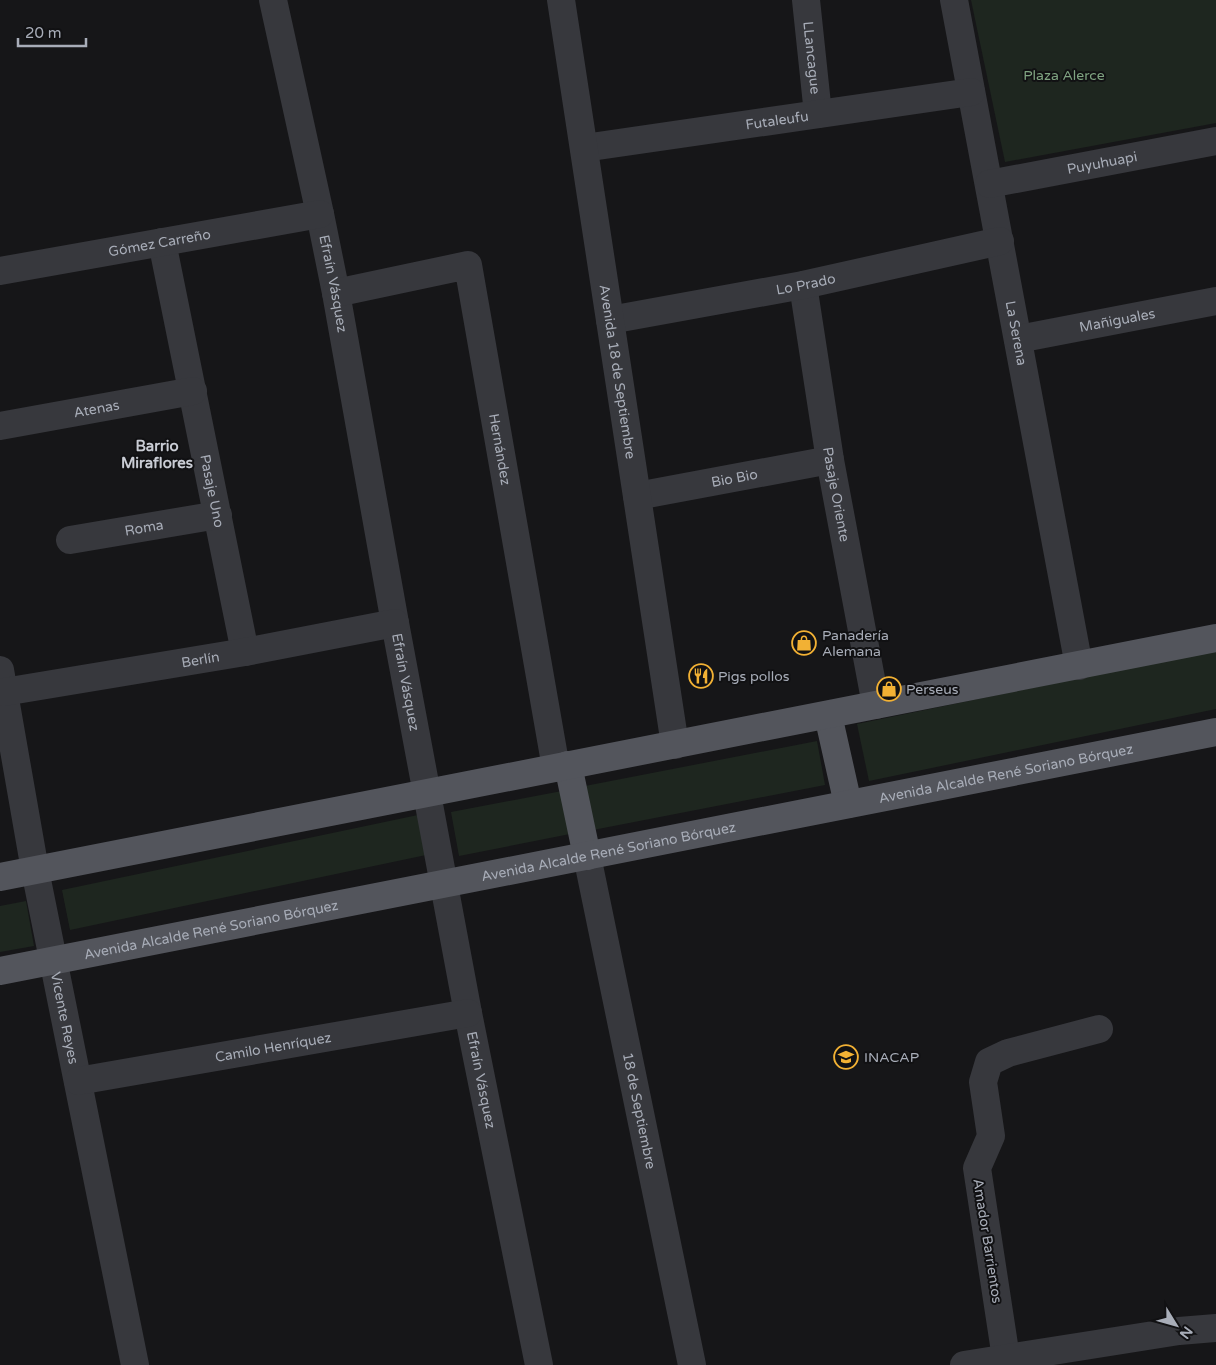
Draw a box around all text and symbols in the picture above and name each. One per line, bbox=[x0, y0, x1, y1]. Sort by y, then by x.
scale bar bbox=[18, 15, 85, 47]
street label: LLancague bbox=[799, 20, 824, 95]
text: 20 m bbox=[25, 24, 62, 42]
park label: Plaza Alerce bbox=[1023, 67, 1105, 84]
street label: Futaleufu bbox=[744, 108, 810, 134]
street label: Puyuhuapi bbox=[1066, 148, 1139, 178]
street label: Gómez Carreño bbox=[107, 226, 212, 261]
street label: Efraín Vásquez bbox=[315, 233, 351, 334]
street label: Lo Prado bbox=[775, 270, 837, 299]
street label: Avenida 18 de Septiembre bbox=[596, 283, 639, 460]
street label: La Serena bbox=[1002, 299, 1030, 367]
street label: Mañiguales bbox=[1078, 305, 1157, 336]
street label: Atenas bbox=[72, 396, 121, 422]
street label: Hernández bbox=[485, 412, 514, 486]
district label: Barrio Miraflores bbox=[121, 437, 193, 472]
street label: Pasaje Oriente bbox=[819, 446, 853, 543]
street label: Pasaje Uno bbox=[196, 453, 228, 529]
street label: Bio Bio bbox=[710, 466, 759, 491]
street label: Roma bbox=[123, 516, 165, 540]
place label: Panadería Alemana bbox=[822, 627, 889, 660]
shop icon: Panadería Alemana bbox=[791, 630, 817, 656]
street label: Efraín Vásquez bbox=[388, 632, 423, 732]
street label: Berlín bbox=[180, 648, 221, 671]
restaurant icon: Pigs pollos bbox=[688, 663, 714, 689]
place label: Pigs pollos bbox=[718, 668, 790, 685]
shop icon: Perseus bbox=[876, 676, 902, 702]
place label: Perseus bbox=[906, 681, 959, 698]
street label: Avenida Alcalde René Soriano Bórquez bbox=[877, 740, 1135, 807]
street label: Avenida Alcalde René Soriano Bórquez bbox=[480, 819, 737, 885]
street label: Avenida Alcalde René Soriano Bórquez bbox=[82, 897, 340, 963]
street label: Vicente Reyes bbox=[47, 971, 82, 1066]
street label: Camilo Henríquez bbox=[214, 1029, 333, 1066]
street label: Efraín Vásquez bbox=[463, 1030, 499, 1130]
school or university icon: INACAP bbox=[833, 1044, 859, 1070]
place label: INACAP bbox=[864, 1049, 919, 1066]
street label: 18 de Septiembre bbox=[619, 1051, 659, 1171]
street label: Amador Barrientos bbox=[969, 1178, 1006, 1305]
north arrow bbox=[1151, 1300, 1201, 1350]
text: N bbox=[1176, 1323, 1196, 1342]

